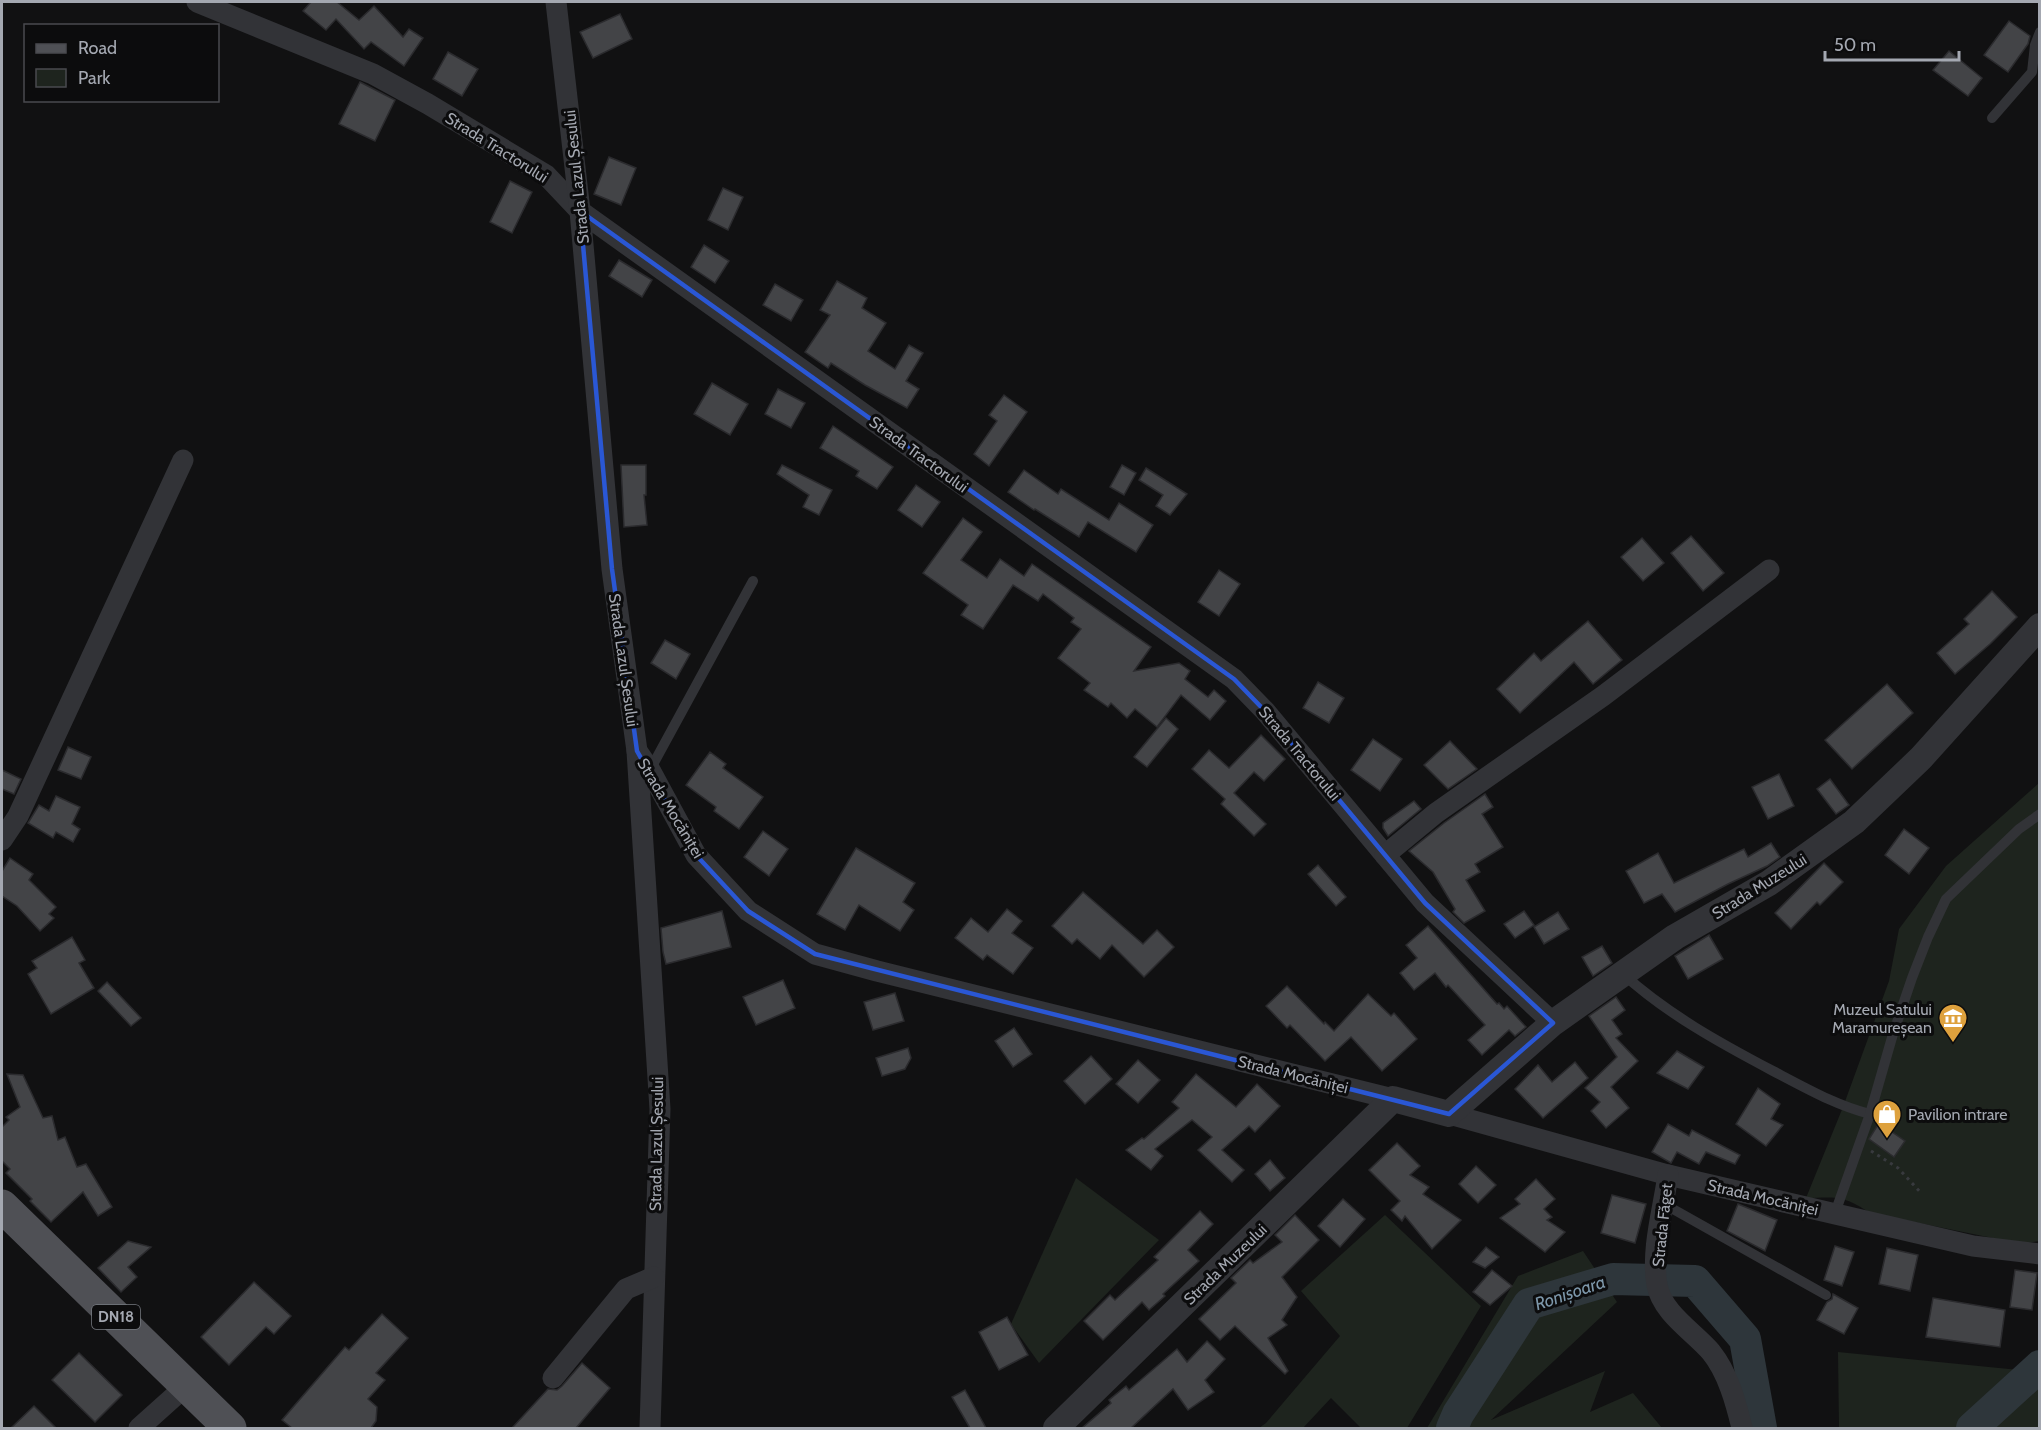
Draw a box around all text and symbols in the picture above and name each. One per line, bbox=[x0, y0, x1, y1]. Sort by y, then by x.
legend bbox=[24, 24, 219, 102]
scale bar bbox=[1825, 24, 1958, 62]
text: 50 m bbox=[1834, 34, 1876, 56]
text: Road bbox=[78, 37, 117, 59]
text: Park bbox=[78, 67, 111, 89]
street label: Strada Tractorului bbox=[442, 108, 552, 187]
street label: Strada Lazul Șesului bbox=[560, 109, 594, 245]
street label: Strada Tractorului bbox=[866, 412, 972, 497]
street label: Strada Lazul Șesului bbox=[604, 592, 642, 728]
street label: Strada Tractorului bbox=[1255, 702, 1345, 804]
street label: Strada Mocăniței bbox=[632, 755, 708, 862]
street label: Strada Muzeului bbox=[1708, 850, 1810, 923]
place label: Muzeul Satului Maramureșean bbox=[1832, 1000, 1932, 1038]
museum icon: Muzeul Satului Maramureșean bbox=[1937, 1002, 1969, 1044]
street label: Strada Mocăniței bbox=[1235, 1052, 1350, 1098]
street label: Strada Lazul Șesului bbox=[646, 1077, 668, 1211]
shop icon: Pavilion intrare bbox=[1871, 1098, 1903, 1140]
place label: Pavilion intrare bbox=[1908, 1105, 2007, 1124]
street label: Strada Mocăniței bbox=[1705, 1176, 1820, 1220]
street label: Strada Făget bbox=[1649, 1182, 1676, 1268]
street label: Strada Muzeului bbox=[1180, 1220, 1271, 1309]
water label: Ronișoara bbox=[1532, 1271, 1608, 1315]
road number: DN18 bbox=[92, 1305, 140, 1329]

